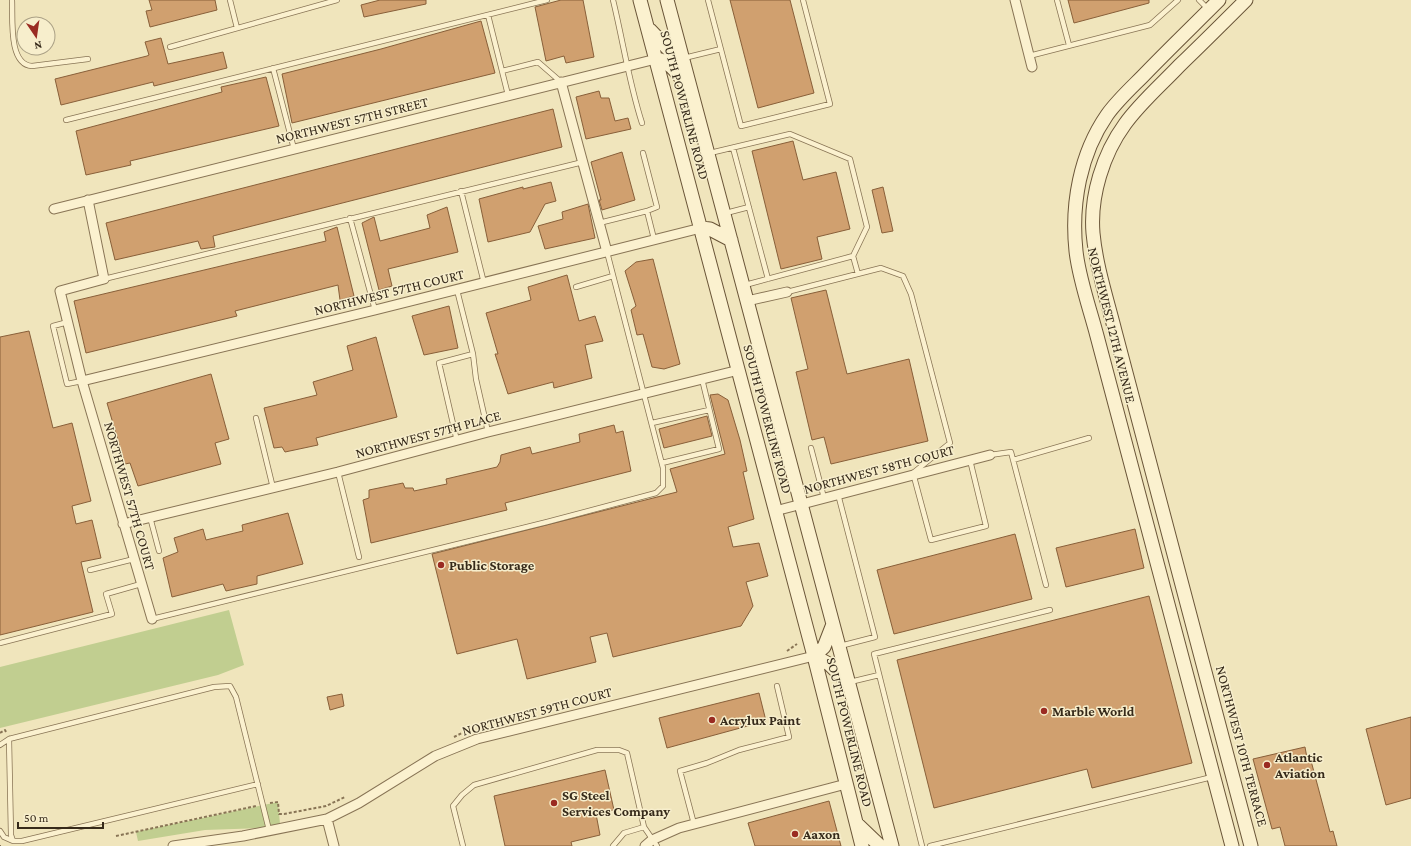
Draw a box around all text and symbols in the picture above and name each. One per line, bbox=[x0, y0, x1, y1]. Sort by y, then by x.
north arrow bbox=[16, 16, 56, 56]
street label: SOUTH POWERLINE ROAD bbox=[657, 29, 713, 181]
text: N bbox=[33, 39, 43, 53]
street label: NORTHWEST 57TH STREET bbox=[274, 93, 430, 147]
street label: NORTHWEST 12TH AVENUE bbox=[1085, 246, 1139, 405]
street label: NORTHWEST 57TH COURT bbox=[312, 266, 466, 318]
street label: SOUTH POWERLINE ROAD bbox=[740, 343, 796, 495]
street label: NORTHWEST 57TH PLACE bbox=[354, 407, 503, 461]
street label: NORTHWEST 57TH COURT bbox=[101, 420, 159, 572]
street label: NORTHWEST 58TH COURT bbox=[802, 441, 956, 497]
place label: Public Storage bbox=[449, 557, 535, 573]
marker: Public Storage bbox=[436, 560, 446, 570]
street label: SOUTH POWERLINE ROAD bbox=[824, 655, 876, 809]
street label: NORTHWEST 10TH TERRACE bbox=[1213, 664, 1271, 829]
street label: NORTHWEST 59TH COURT bbox=[460, 683, 614, 739]
place label: Marble World bbox=[1052, 703, 1135, 719]
marker: Marble World bbox=[1039, 706, 1049, 716]
place label: Acrylux Paint bbox=[719, 712, 801, 728]
marker: Acrylux Paint bbox=[707, 715, 717, 725]
place label: Atlantic Aviation bbox=[1274, 749, 1325, 781]
marker: Atlantic Aviation bbox=[1262, 760, 1272, 770]
place label: SG Steel Services Company bbox=[562, 787, 670, 819]
marker: SG Steel Services Company bbox=[549, 798, 559, 808]
scale bar bbox=[18, 804, 103, 830]
text: 50 m bbox=[24, 811, 49, 825]
place label: Aaxon bbox=[802, 826, 840, 842]
marker: Aaxon bbox=[790, 829, 800, 839]

